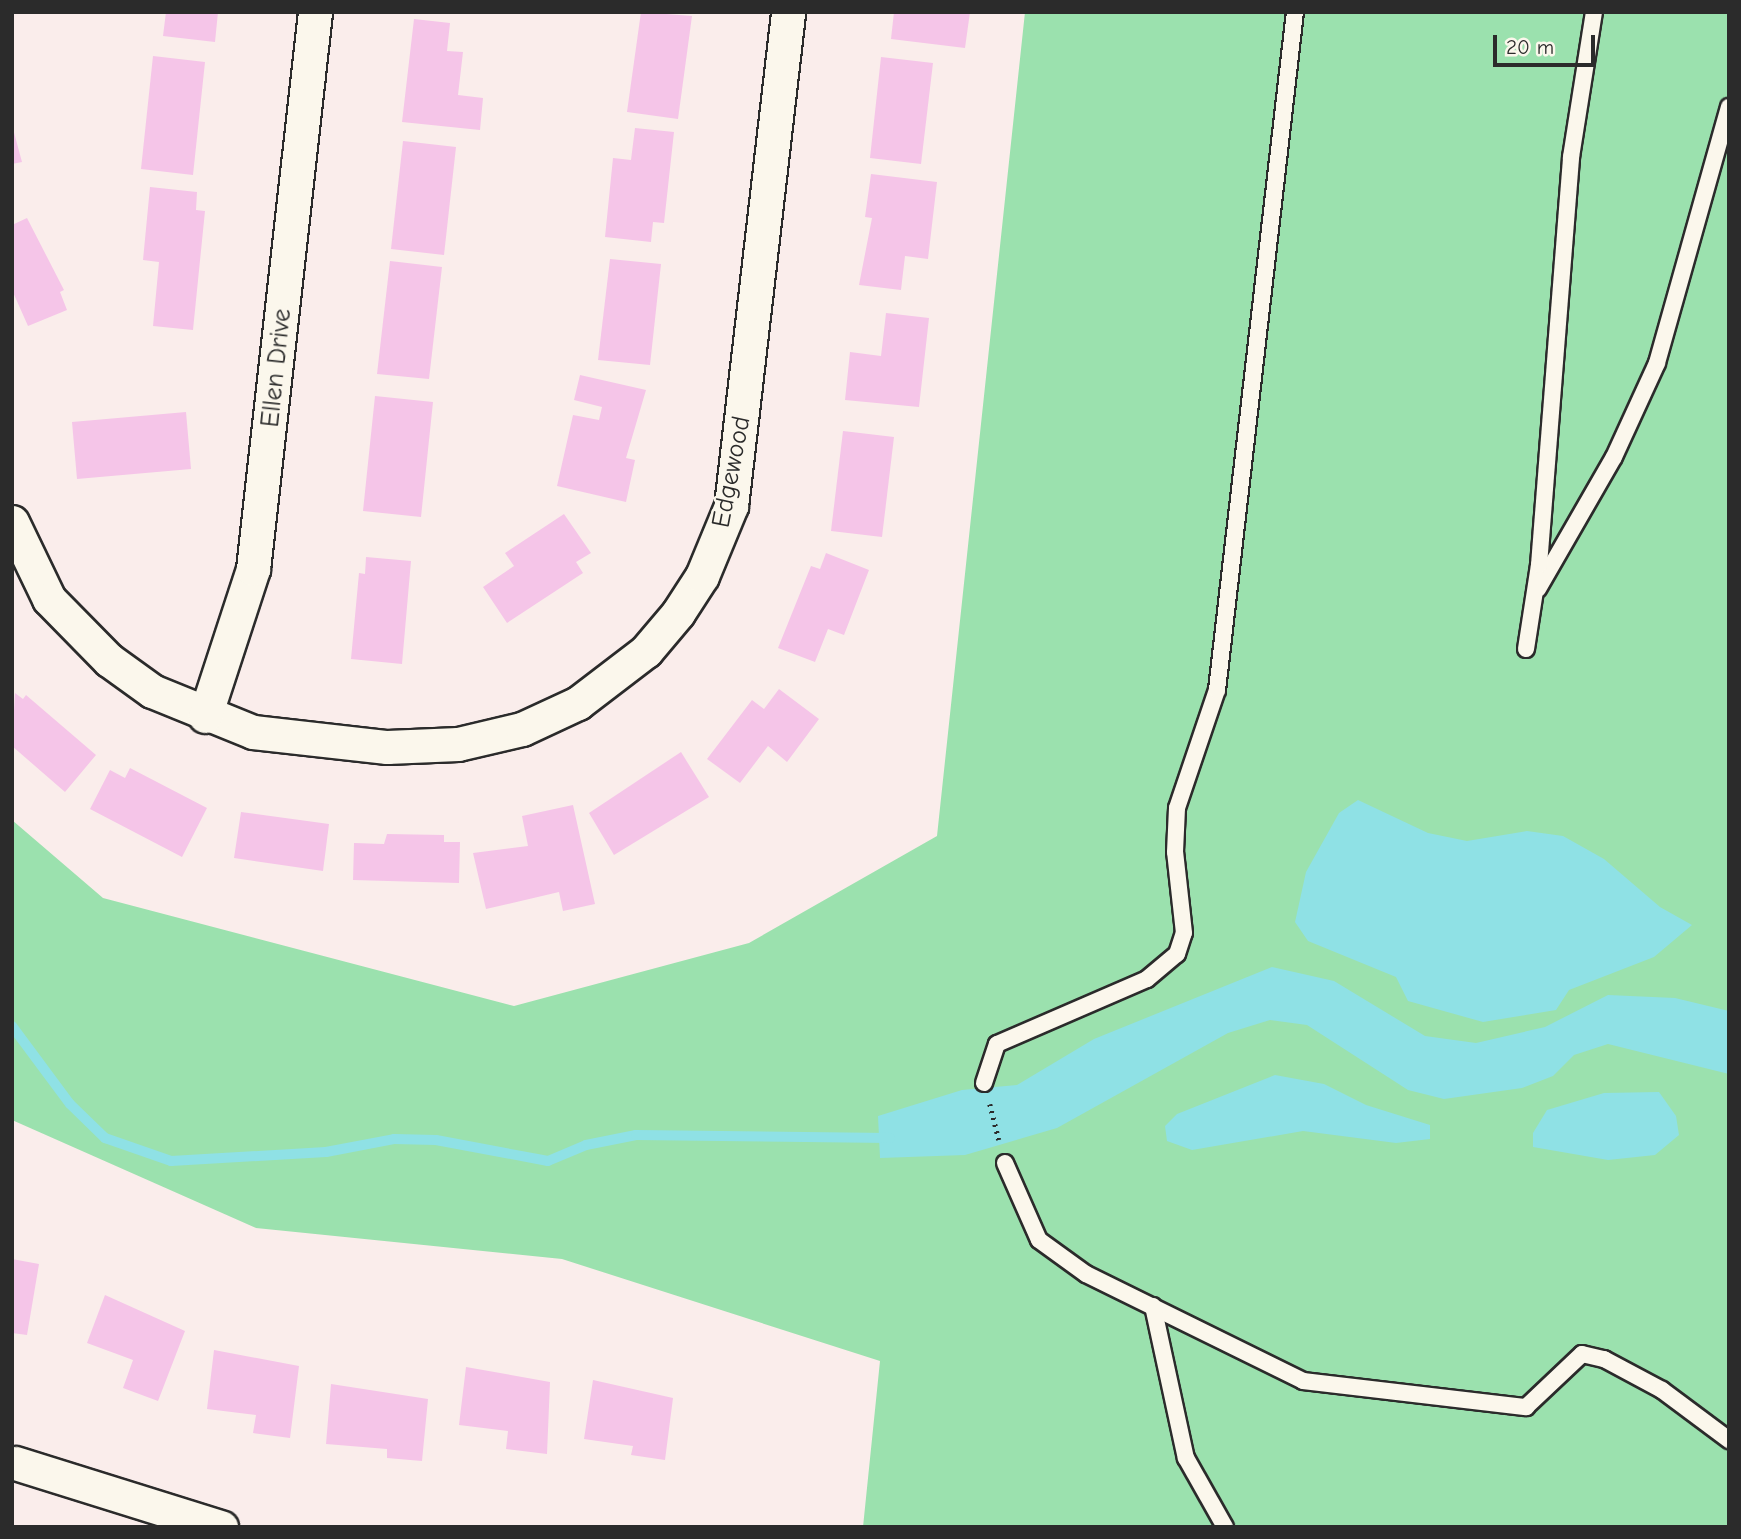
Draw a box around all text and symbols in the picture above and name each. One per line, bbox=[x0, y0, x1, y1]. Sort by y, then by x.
scale bar bbox=[1496, 21, 1598, 65]
text: 20 m bbox=[1506, 35, 1554, 59]
street label: Ellen Drive bbox=[255, 307, 299, 429]
street label: Edgewood bbox=[706, 414, 758, 530]

